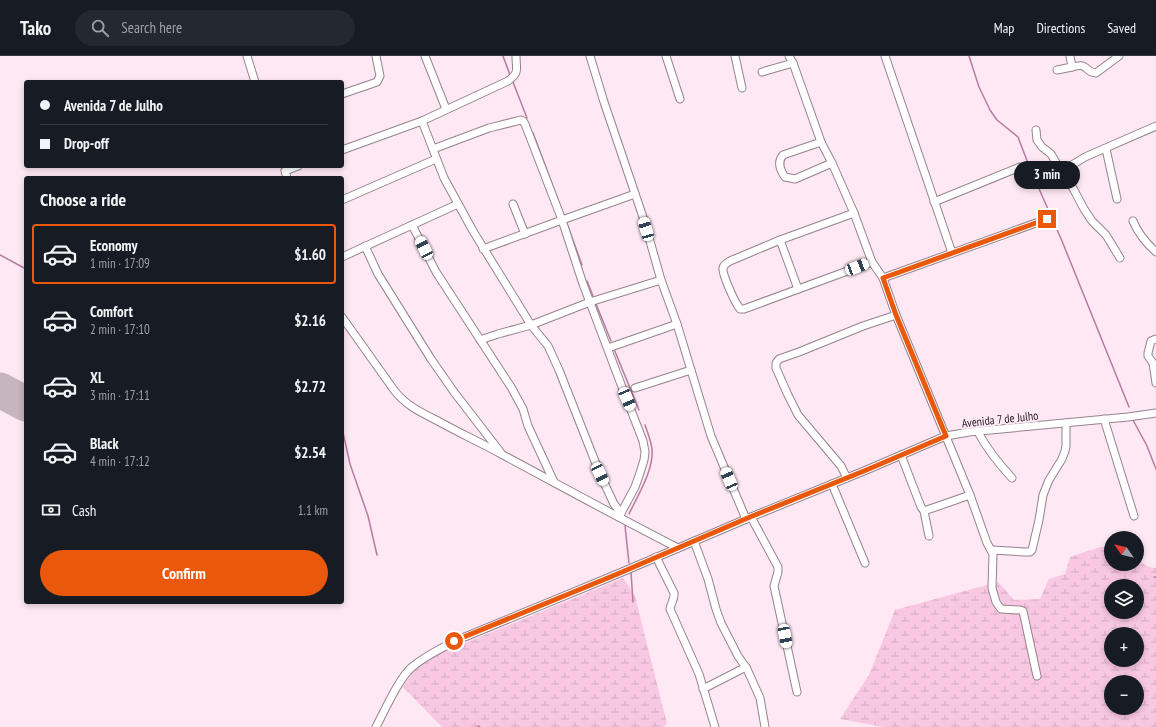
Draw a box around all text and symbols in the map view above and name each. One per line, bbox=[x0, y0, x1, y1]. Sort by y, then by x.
search box bbox=[75, 10, 355, 46]
text: Tako bbox=[20, 16, 51, 40]
icon: search bbox=[89, 17, 111, 39]
text: Search here bbox=[121, 18, 182, 37]
text: Map bbox=[994, 19, 1014, 37]
text: Directions bbox=[1036, 19, 1085, 37]
text: Saved bbox=[1107, 19, 1136, 37]
text: Avenida 7 de Julho bbox=[64, 96, 163, 115]
text: Drop-off bbox=[64, 134, 109, 153]
callout: 3 min bbox=[1014, 161, 1080, 189]
text: 3 min bbox=[1034, 166, 1060, 183]
text: Choose a ride bbox=[40, 188, 126, 211]
route end bbox=[1038, 210, 1056, 228]
car bbox=[637, 216, 655, 242]
car bbox=[413, 235, 435, 261]
icon: car bbox=[42, 236, 78, 272]
text: Economy bbox=[90, 236, 138, 255]
text: $1.60 bbox=[294, 245, 326, 264]
text: 1 min · 17:09 bbox=[90, 255, 150, 272]
car bbox=[844, 257, 870, 277]
icon: car bbox=[42, 302, 78, 338]
text: Comfort bbox=[90, 302, 133, 321]
text: $2.16 bbox=[294, 311, 326, 330]
text: 2 min · 17:10 bbox=[90, 321, 150, 338]
icon: car bbox=[42, 368, 78, 404]
text: XL bbox=[90, 368, 104, 387]
text: $2.72 bbox=[294, 377, 326, 396]
car bbox=[617, 386, 637, 412]
text: 3 min · 17:11 bbox=[90, 387, 150, 404]
street label: Avenida 7 de Julho bbox=[961, 408, 1039, 430]
icon: car bbox=[42, 434, 78, 470]
text: Black bbox=[90, 434, 119, 453]
text: $2.54 bbox=[294, 443, 326, 462]
text: 4 min · 17:12 bbox=[90, 453, 150, 470]
car bbox=[589, 461, 611, 487]
car bbox=[719, 466, 739, 492]
icon: cash bbox=[40, 499, 62, 521]
text: Cash bbox=[72, 501, 96, 520]
text: 1.1 km bbox=[298, 502, 328, 519]
north arrow bbox=[1104, 531, 1144, 571]
map controls bbox=[1104, 531, 1144, 715]
button: Confirm bbox=[40, 550, 328, 596]
button: layers bbox=[1104, 579, 1144, 619]
car bbox=[777, 623, 793, 649]
button: + bbox=[1104, 627, 1144, 667]
route start bbox=[445, 632, 463, 650]
button: − bbox=[1104, 675, 1144, 715]

